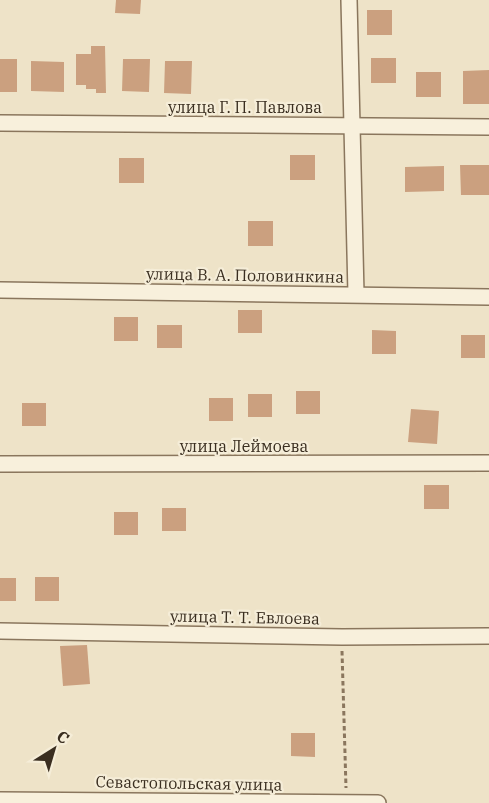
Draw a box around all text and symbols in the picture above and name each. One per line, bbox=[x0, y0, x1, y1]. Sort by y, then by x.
street label: улица Г. П. Павлова bbox=[168, 97, 322, 117]
street label: улица В. А. Половинкина bbox=[146, 263, 344, 287]
street label: улица Леймоева bbox=[180, 436, 309, 456]
street label: улица Т. Т. Евлоева bbox=[170, 606, 320, 628]
north arrow bbox=[24, 719, 84, 779]
text: С bbox=[53, 726, 73, 748]
street label: Севастопольская улица bbox=[95, 771, 283, 795]

